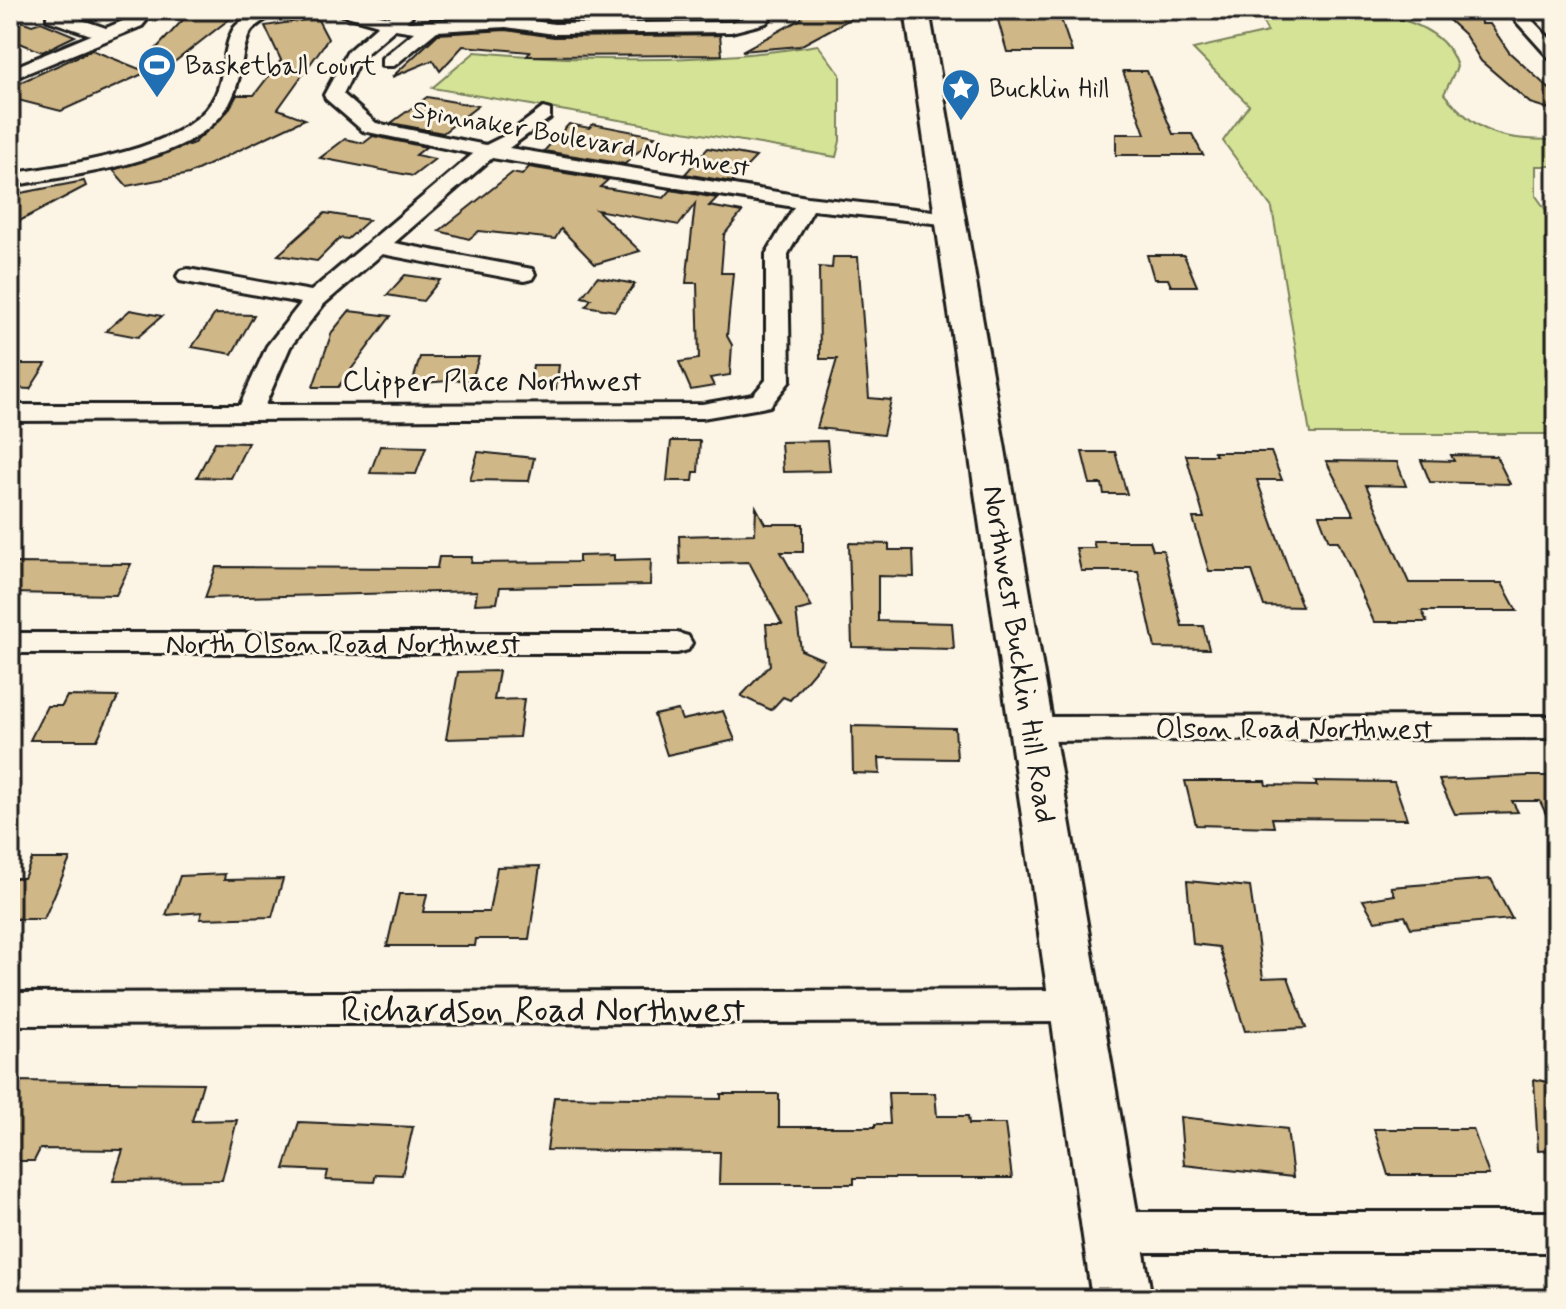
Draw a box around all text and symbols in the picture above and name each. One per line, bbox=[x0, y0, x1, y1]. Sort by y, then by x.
sports icon: Basketball court bbox=[136, 44, 178, 99]
place label: Basketball court bbox=[185, 50, 376, 84]
place icon: Bucklin Hill bbox=[940, 67, 982, 122]
place label: Bucklin Hill bbox=[989, 73, 1110, 107]
street label: Spinnaker Boulevard Northwest bbox=[409, 94, 752, 186]
street label: Clipper Place Northwest bbox=[342, 362, 642, 401]
street label: Northwest Bucklin Hill Road bbox=[973, 483, 1064, 826]
street label: North Olson Road Northwest bbox=[165, 625, 521, 664]
street label: Olson Road Northwest bbox=[1155, 710, 1433, 749]
street label: Richardson Road Northwest bbox=[341, 988, 745, 1035]

